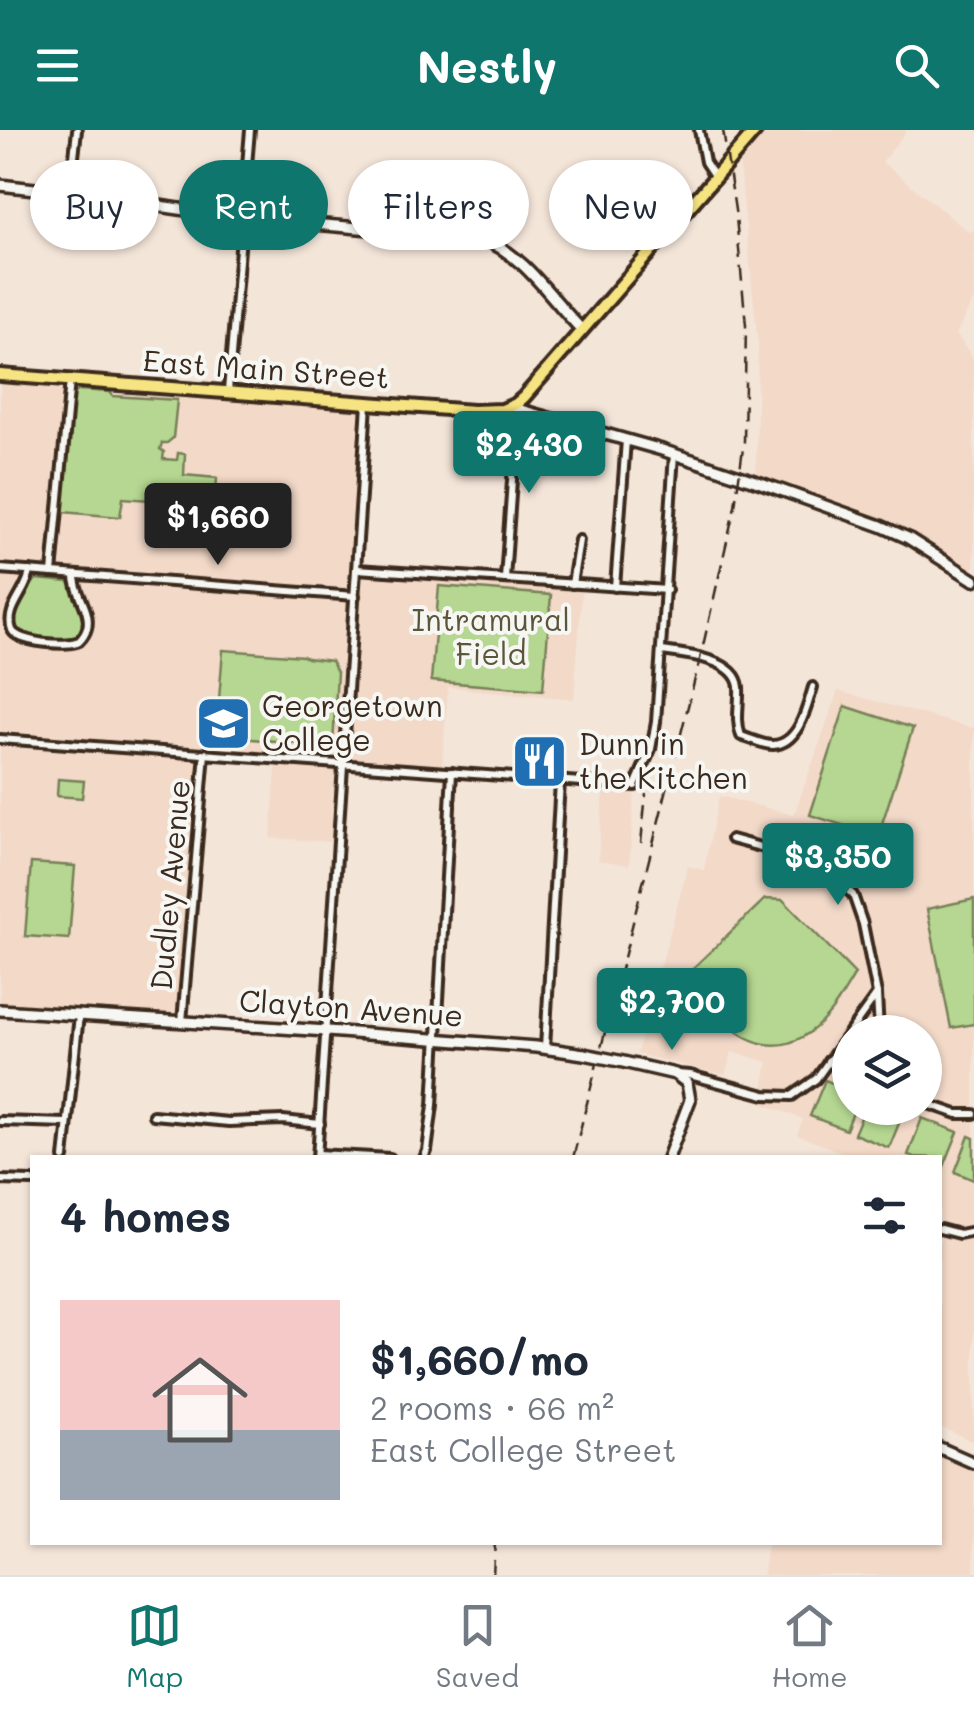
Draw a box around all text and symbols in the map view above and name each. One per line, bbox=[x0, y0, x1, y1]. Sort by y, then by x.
text: Nestly bbox=[417, 36, 557, 94]
icon: menu bbox=[30, 38, 85, 93]
icon: search bbox=[889, 38, 944, 93]
chip: Buy bbox=[30, 160, 159, 250]
chip: Rent bbox=[179, 160, 328, 250]
chip: Filters bbox=[348, 160, 529, 250]
chip: New bbox=[549, 160, 693, 250]
street label: East Main Street bbox=[142, 339, 391, 397]
pin: $2,430 bbox=[448, 411, 610, 496]
text: $2,430 bbox=[475, 422, 583, 464]
pin: $1,660 bbox=[137, 483, 299, 568]
text: $1,660 bbox=[166, 494, 270, 536]
park label: Intramural Field bbox=[412, 599, 570, 673]
place label: Georgetown College bbox=[262, 685, 443, 759]
school or university icon: Georgetown College bbox=[193, 694, 253, 754]
place label: Dunn in the Kitchen bbox=[579, 723, 748, 797]
restaurant icon: Dunn in the Kitchen bbox=[510, 732, 570, 792]
street label: Dudley Avenue bbox=[140, 778, 198, 992]
pin: $3,350 bbox=[757, 823, 919, 908]
text: $3,350 bbox=[784, 834, 892, 876]
pin: $2,700 bbox=[591, 968, 753, 1053]
street label: Clayton Avenue bbox=[238, 979, 464, 1035]
text: $2,700 bbox=[619, 979, 725, 1021]
map controls bbox=[832, 1015, 942, 1125]
button: layers bbox=[832, 1015, 942, 1125]
text: 4 homes bbox=[60, 1188, 231, 1243]
icon: filters bbox=[857, 1188, 912, 1243]
text: $1,660/mo bbox=[370, 1331, 589, 1386]
icon: home bbox=[140, 1340, 260, 1460]
text: 2 rooms · 66 m² bbox=[370, 1386, 614, 1428]
text: East College Street bbox=[370, 1428, 676, 1470]
tab: Map bbox=[126, 1598, 183, 1694]
tab: Saved bbox=[436, 1598, 519, 1694]
tab: Home bbox=[771, 1598, 848, 1694]

